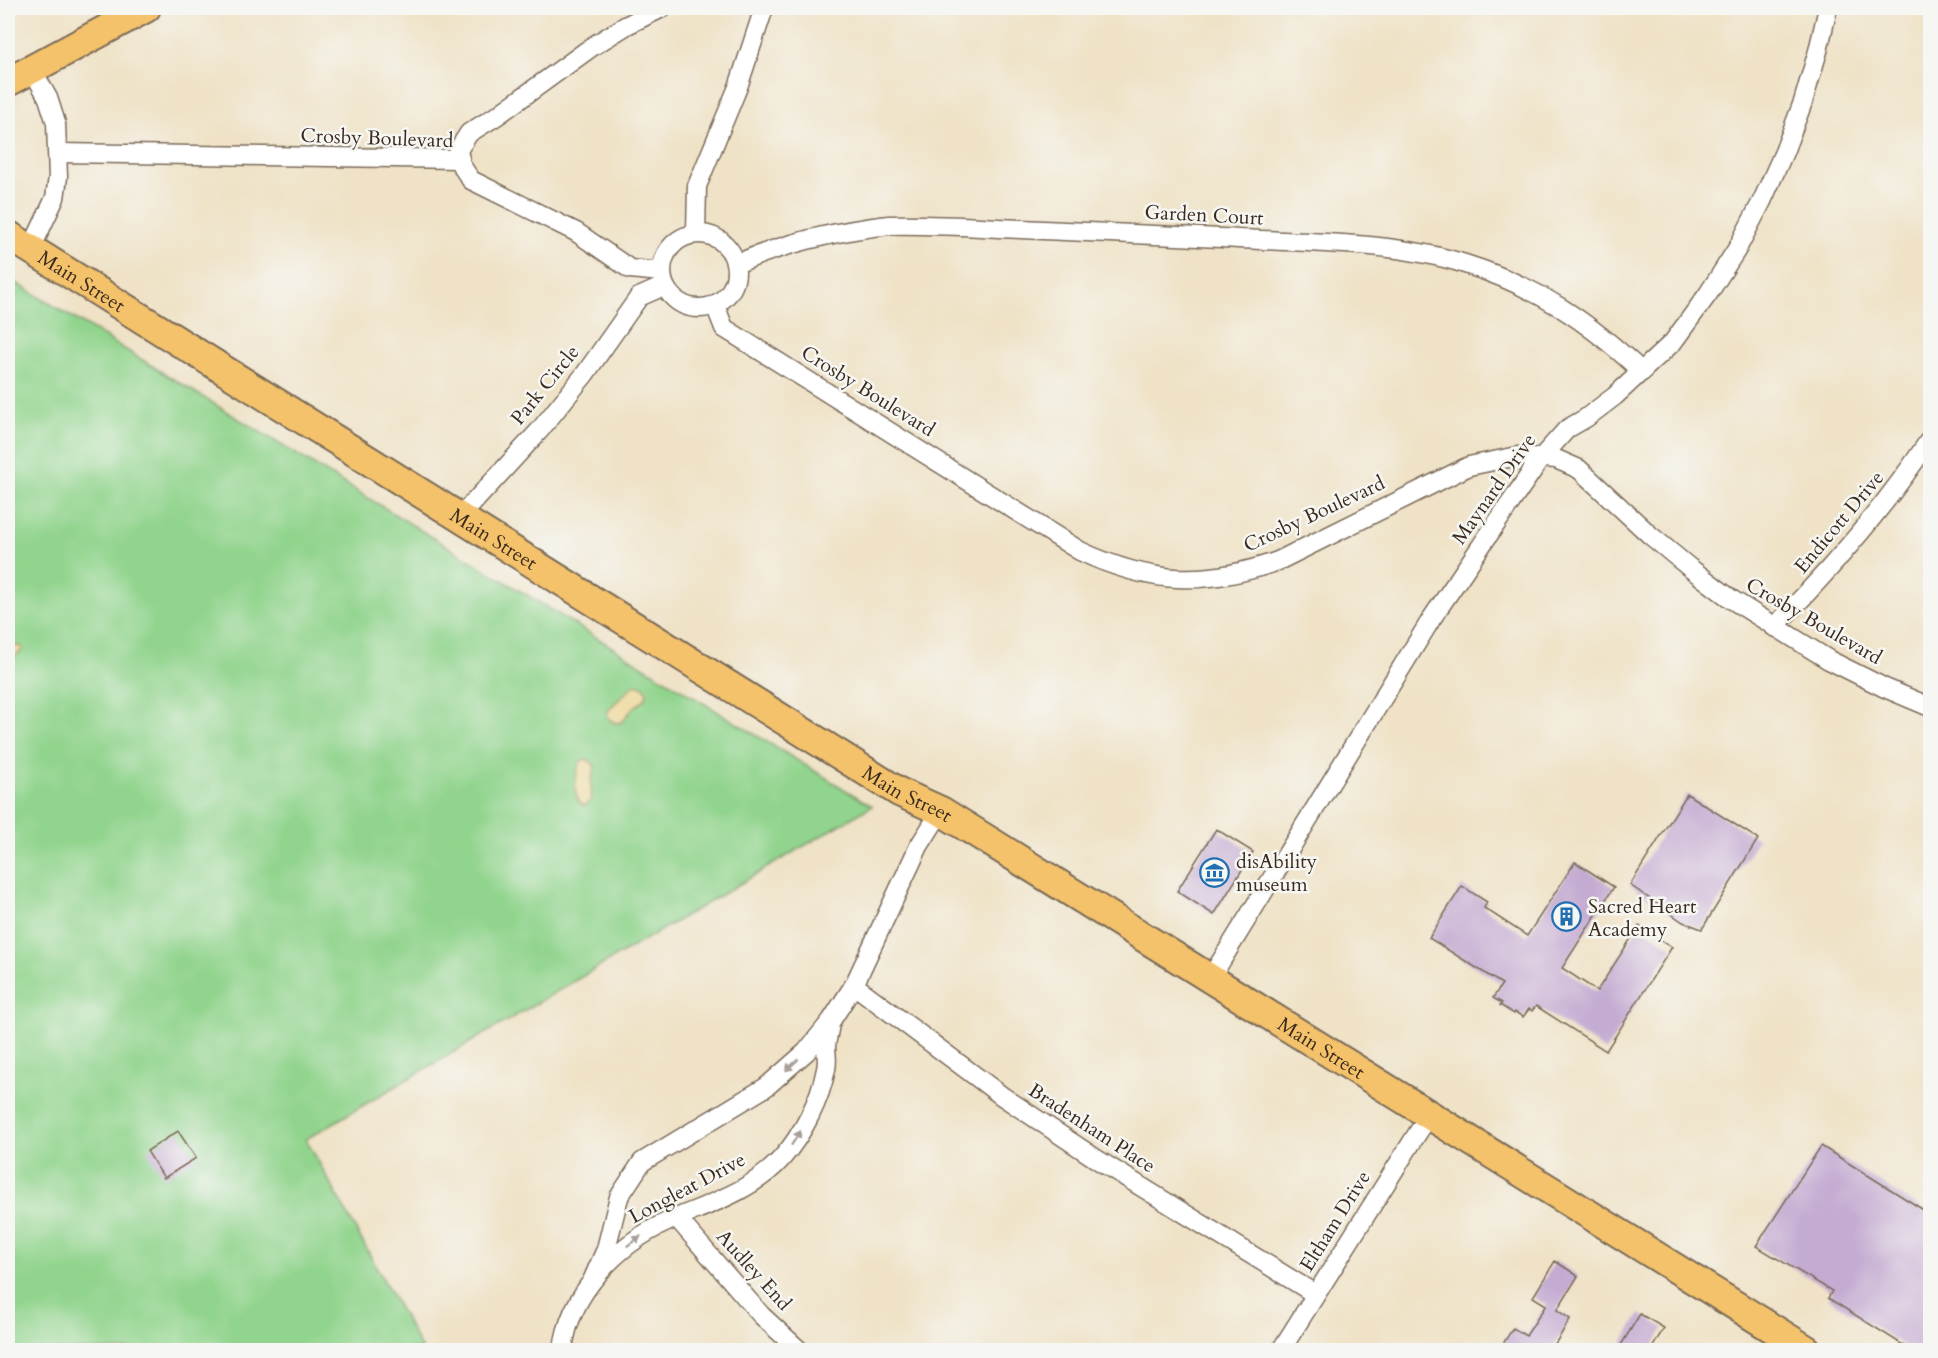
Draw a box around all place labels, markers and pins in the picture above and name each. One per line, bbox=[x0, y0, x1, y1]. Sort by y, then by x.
place label: disAbility museum bbox=[1236, 848, 1318, 898]
museum icon: disAbility museum bbox=[1199, 856, 1231, 888]
place label: Sacred Heart Academy bbox=[1588, 893, 1697, 943]
building icon: Sacred Heart Academy bbox=[1551, 901, 1583, 933]

